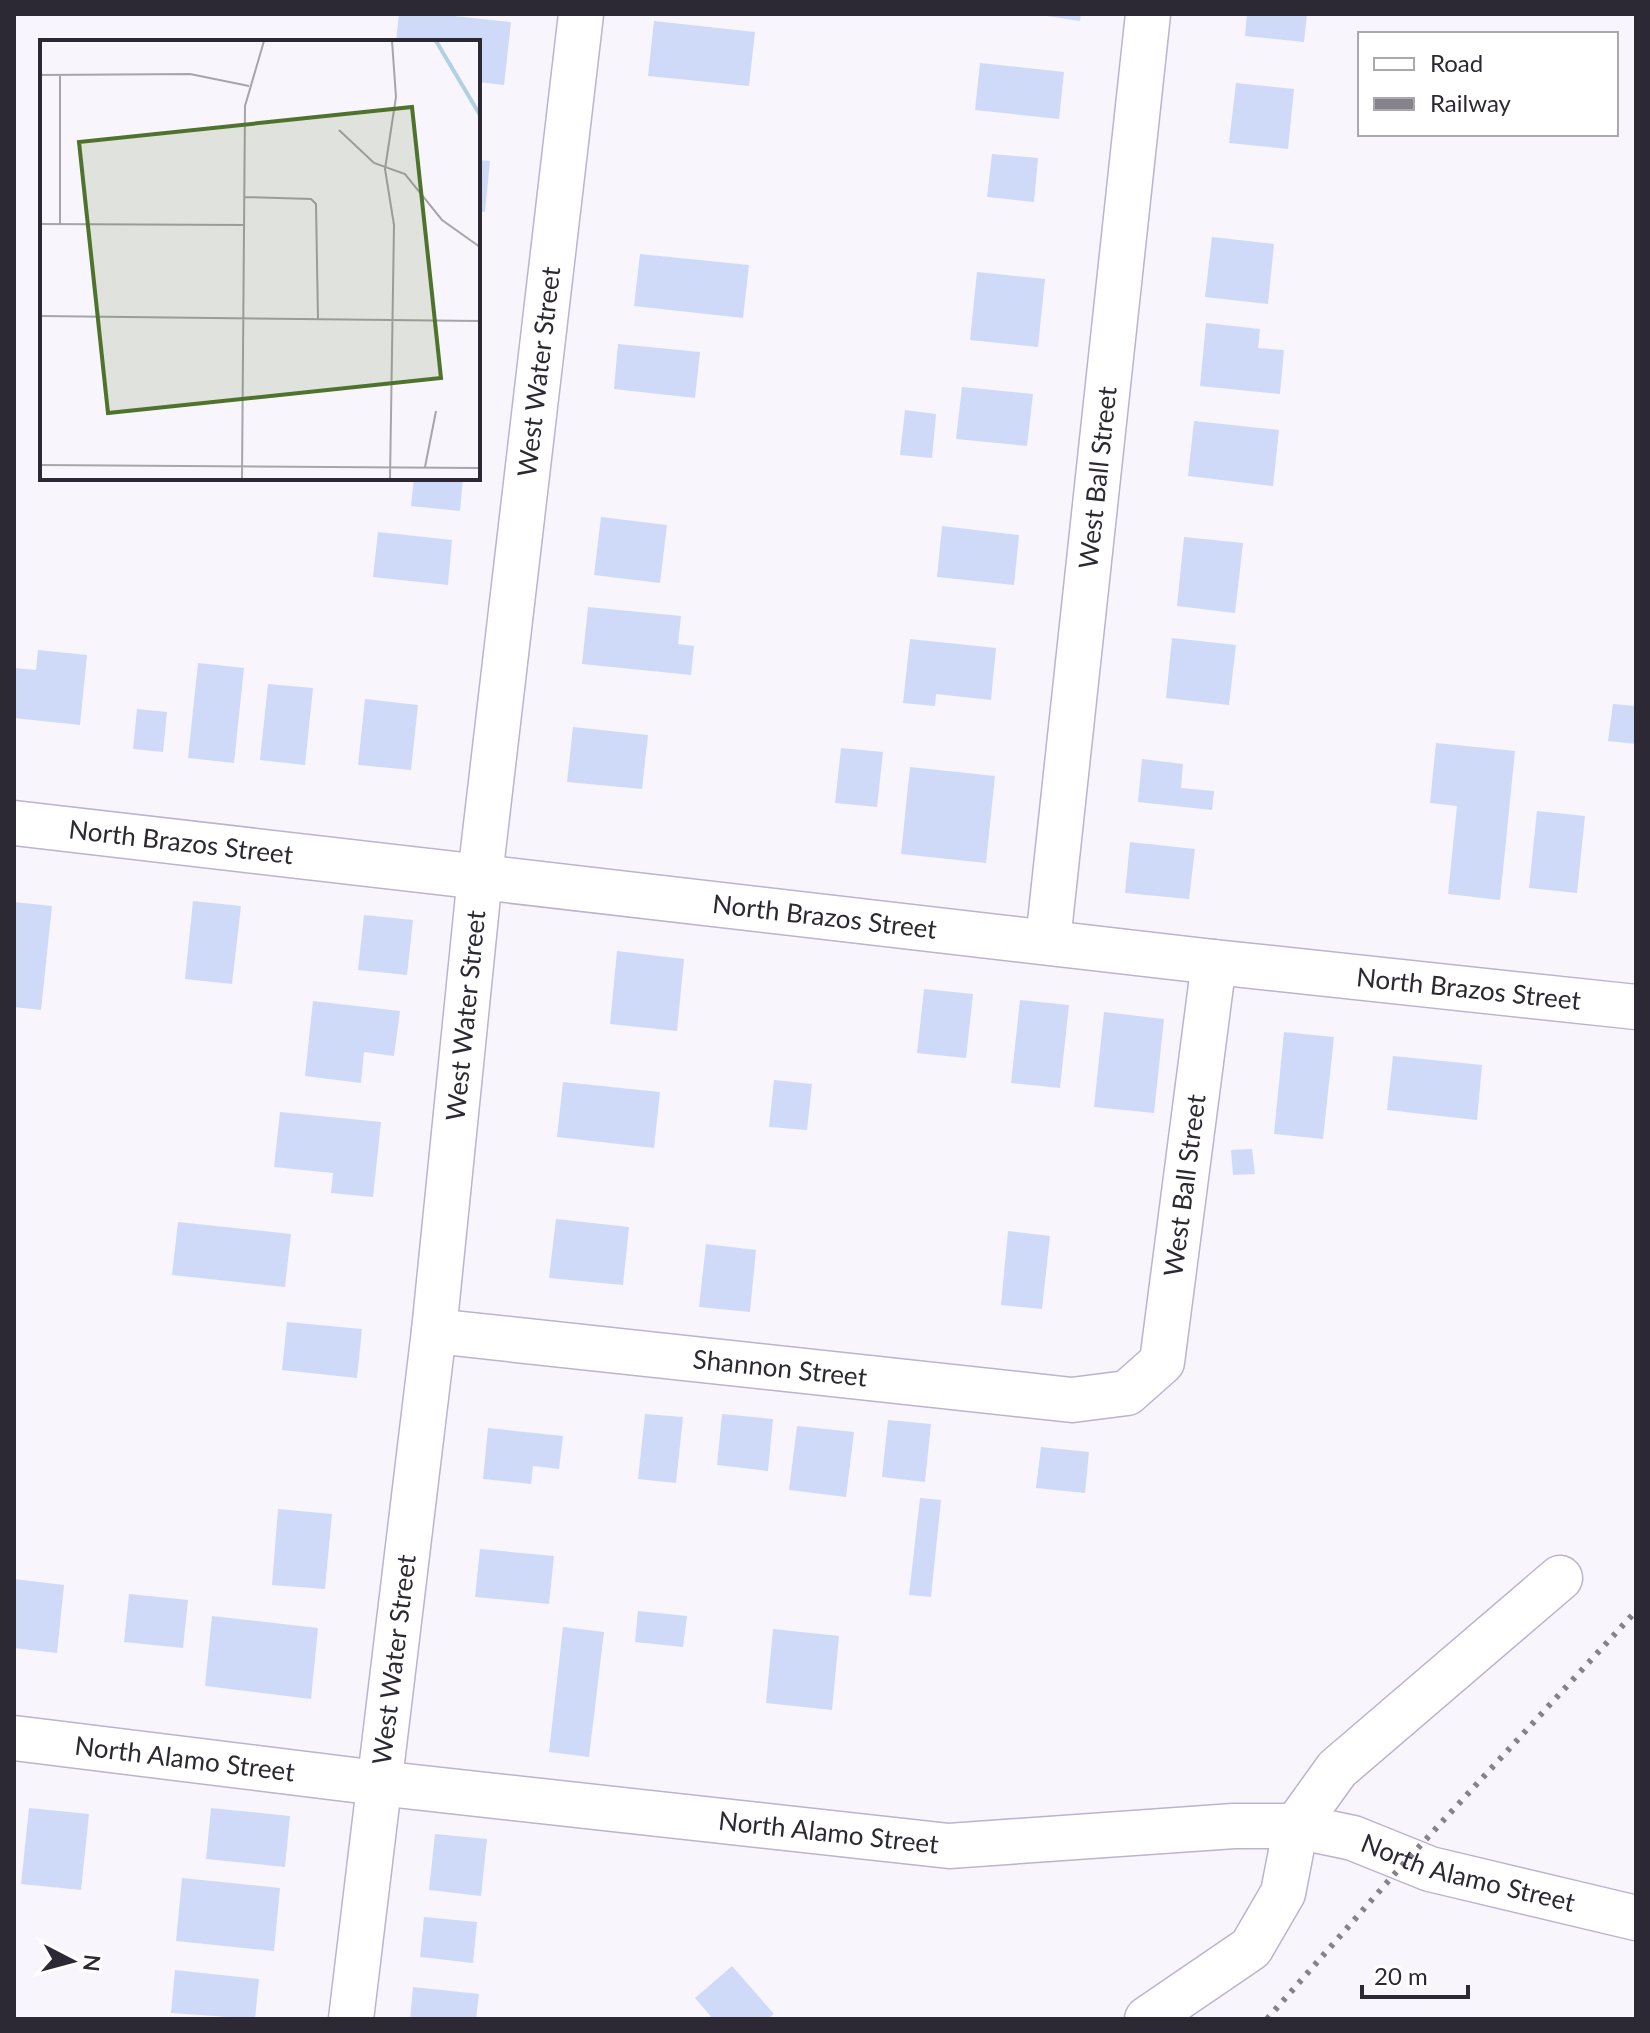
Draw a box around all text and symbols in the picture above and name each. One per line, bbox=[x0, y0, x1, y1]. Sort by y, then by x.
legend bbox=[1358, 32, 1618, 136]
inset map bbox=[40, 40, 480, 480]
text: Road bbox=[1430, 48, 1483, 77]
text: Railway bbox=[1430, 88, 1512, 117]
street label: West Water Street bbox=[510, 264, 566, 478]
street label: West Ball Street bbox=[1071, 384, 1123, 570]
street label: North Brazos Street bbox=[67, 812, 296, 870]
street label: North Brazos Street bbox=[711, 887, 939, 945]
street label: West Water Street bbox=[438, 908, 492, 1122]
street label: North Brazos Street bbox=[1355, 960, 1583, 1016]
street label: West Ball Street bbox=[1156, 1092, 1212, 1278]
street label: Shannon Street bbox=[691, 1342, 869, 1393]
street label: West Water Street bbox=[365, 1552, 422, 1766]
street label: North Alamo Street bbox=[73, 1729, 297, 1788]
street label: North Alamo Street bbox=[717, 1804, 941, 1860]
street label: North Alamo Street bbox=[1357, 1826, 1579, 1918]
north arrow bbox=[32, 1921, 112, 2001]
scale bar bbox=[1362, 1949, 1468, 1999]
text: N bbox=[78, 1953, 107, 1973]
text: 20 m bbox=[1374, 1961, 1428, 1990]

